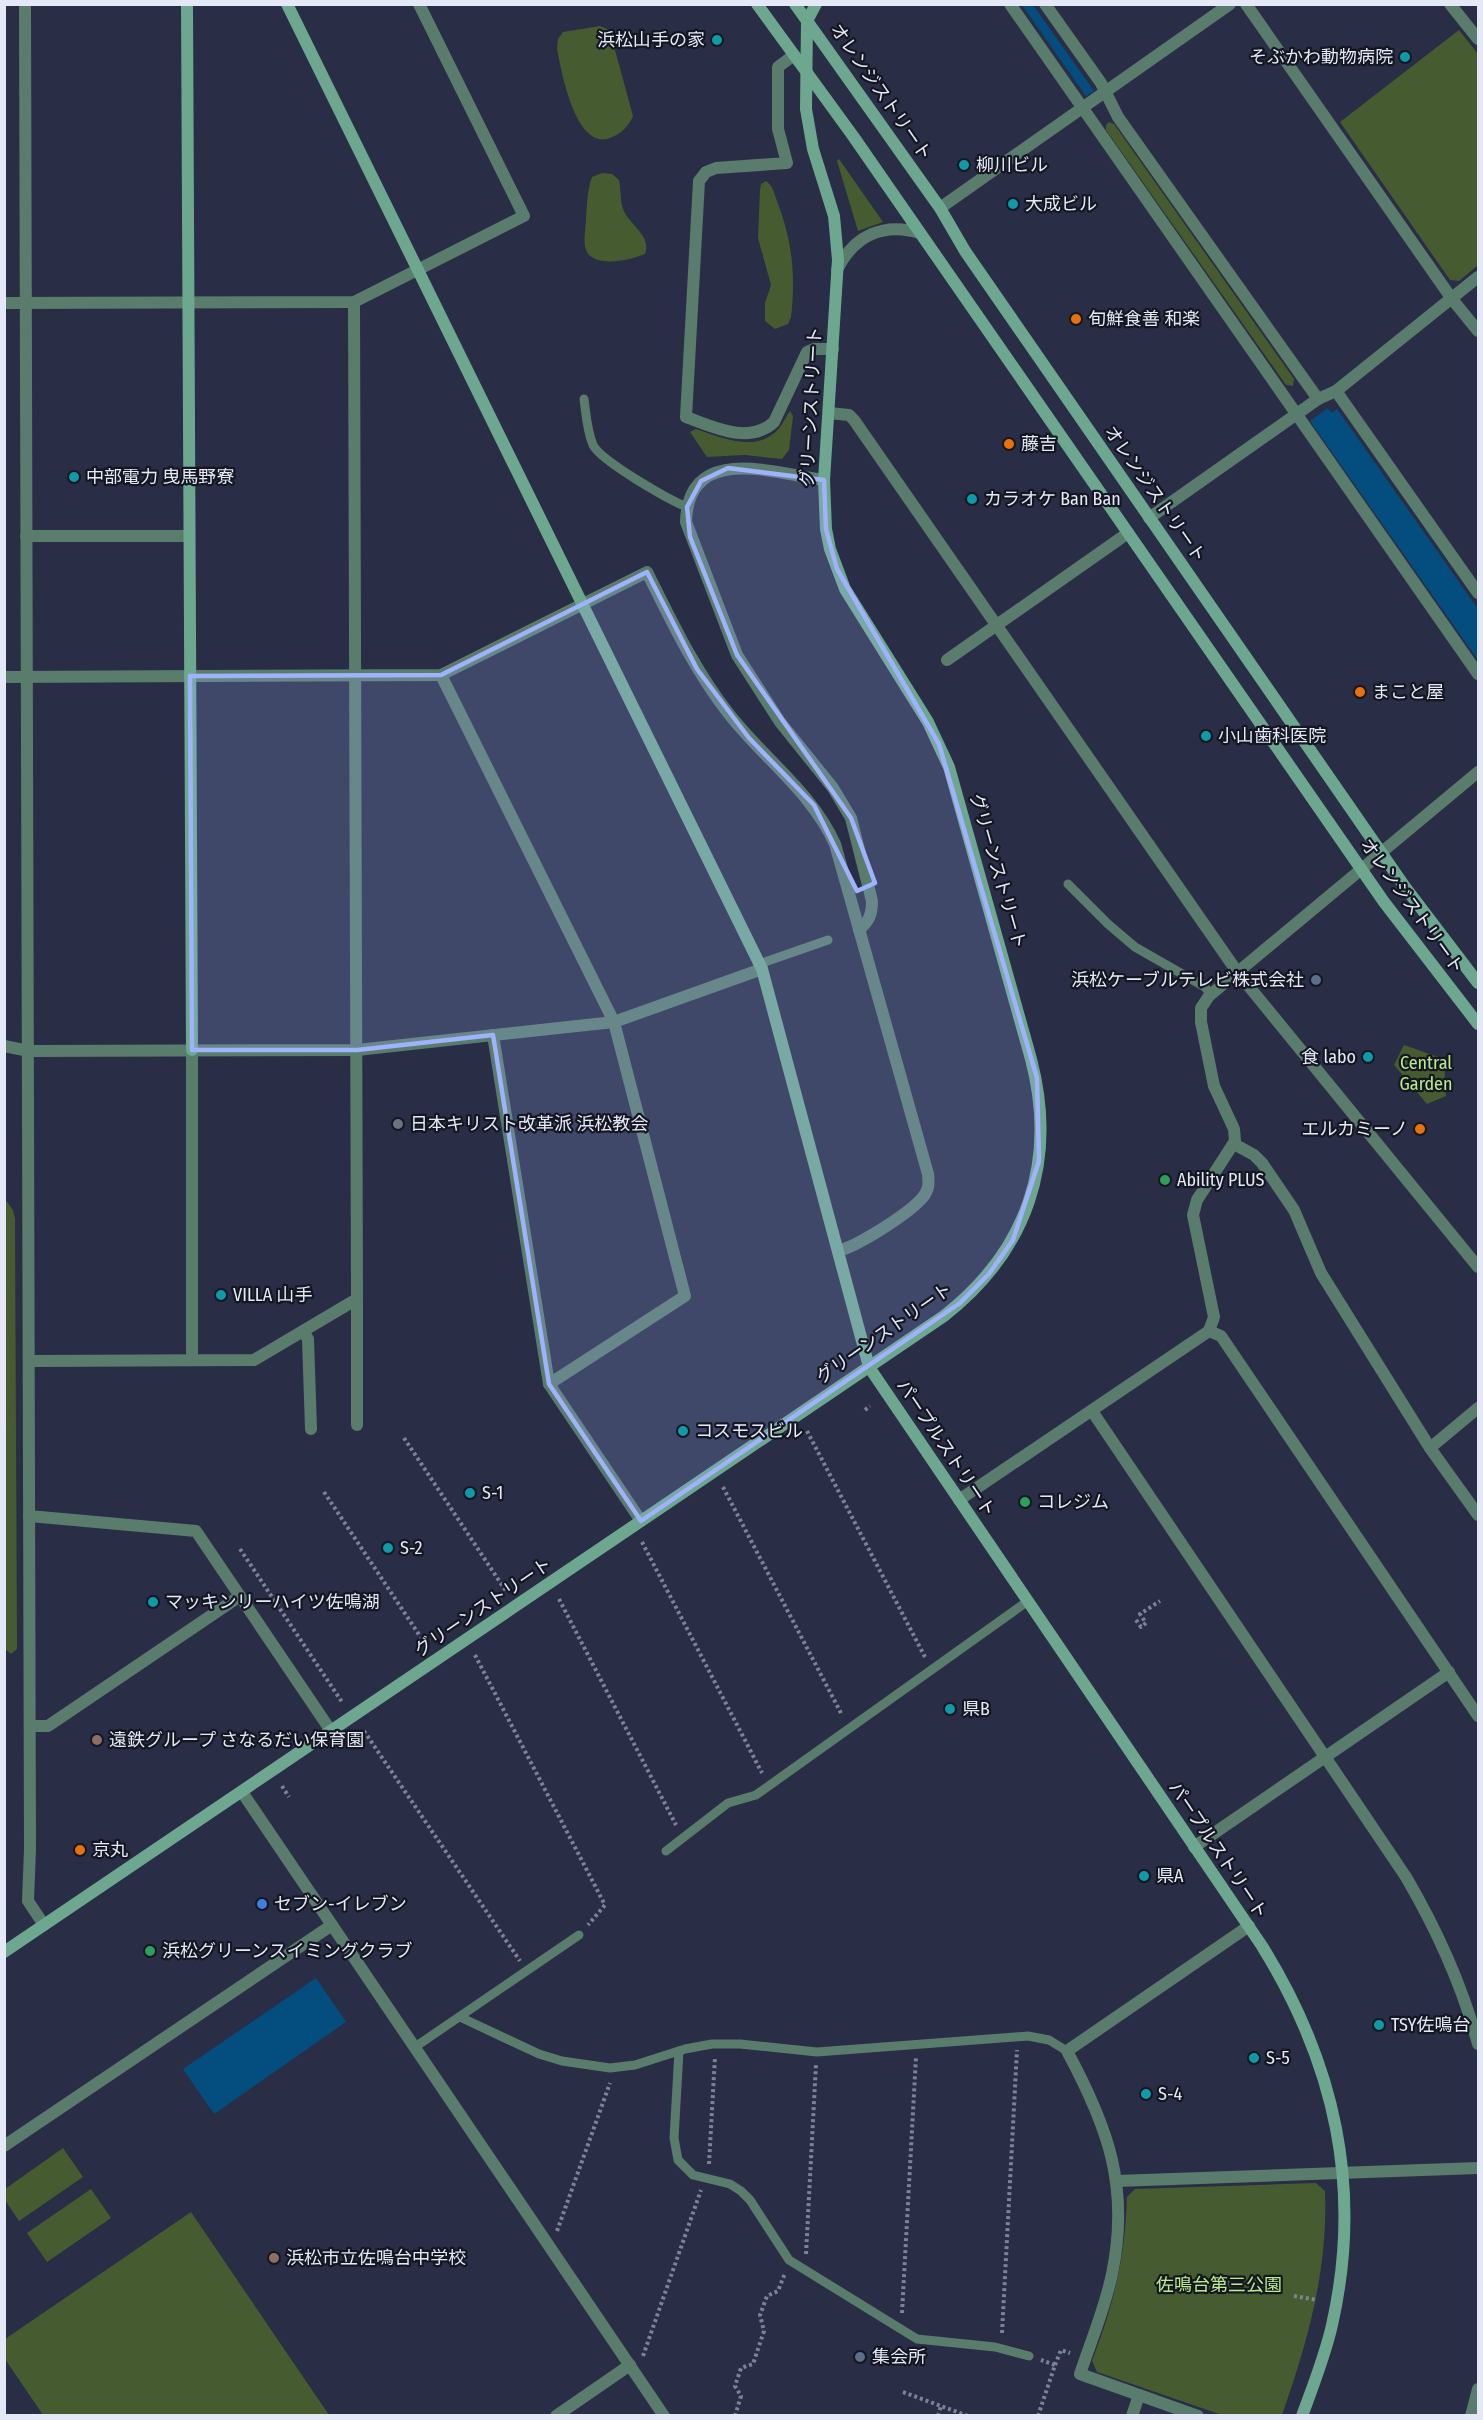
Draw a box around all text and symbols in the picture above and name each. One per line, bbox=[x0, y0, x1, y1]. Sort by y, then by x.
street label: オレンジストリート bbox=[826, 19, 936, 165]
place label: 浜松山手の家 bbox=[597, 29, 705, 51]
marker: 浜松山手の家 bbox=[710, 33, 724, 47]
place label: そぶかわ動物病院 bbox=[1249, 46, 1393, 68]
marker: そぶかわ動物病院 bbox=[1398, 50, 1412, 64]
place label: 柳川ビル bbox=[976, 154, 1048, 176]
marker: 柳川ビル bbox=[957, 158, 971, 172]
place label: 大成ビル bbox=[1025, 193, 1097, 215]
marker: 大成ビル bbox=[1006, 197, 1020, 211]
place label: 旬鮮食善 和楽 bbox=[1088, 308, 1200, 330]
marker: 旬鮮食善 和楽 bbox=[1069, 312, 1083, 326]
street label: グリーンストリート bbox=[796, 326, 826, 488]
street label: オレンジストリート bbox=[1100, 421, 1210, 567]
place label: 藤吉 bbox=[1021, 433, 1057, 455]
marker: 藤吉 bbox=[1002, 437, 1016, 451]
place label: 中部電力 曳馬野寮 bbox=[86, 466, 234, 488]
marker: 中部電力 曳馬野寮 bbox=[67, 470, 81, 484]
place label: カラオケ Ban Ban bbox=[984, 488, 1121, 510]
marker: カラオケ Ban Ban bbox=[965, 492, 979, 506]
place label: まこと屋 bbox=[1372, 681, 1444, 703]
marker: まこと屋 bbox=[1353, 685, 1367, 699]
place label: 小山歯科医院 bbox=[1218, 725, 1326, 747]
marker: 小山歯科医院 bbox=[1199, 729, 1213, 743]
street label: グリーンストリート bbox=[965, 791, 1031, 951]
street label: オレンジストリート bbox=[1355, 834, 1469, 978]
place label: 浜松ケーブルテレビ株式会社 bbox=[1071, 969, 1304, 991]
marker: 浜松ケーブルテレビ株式会社 bbox=[1309, 973, 1323, 987]
place label: 食 labo bbox=[1301, 1046, 1356, 1068]
marker: 食 labo bbox=[1361, 1050, 1375, 1064]
park label: Central Garden bbox=[1400, 1052, 1452, 1095]
place label: 日本キリスト改革派 浜松教会 bbox=[410, 1113, 648, 1135]
marker: 日本キリスト改革派 浜松教会 bbox=[391, 1117, 405, 1131]
place label: エルカミーノ bbox=[1302, 1118, 1408, 1140]
marker: エルカミーノ bbox=[1413, 1122, 1427, 1136]
place label: Ability PLUS bbox=[1177, 1169, 1264, 1191]
marker: Ability PLUS bbox=[1158, 1173, 1172, 1187]
street label: グリーンストリート bbox=[812, 1278, 956, 1388]
place label: VILLA 山手 bbox=[233, 1284, 313, 1306]
marker: VILLA 山手 bbox=[214, 1288, 228, 1302]
street label: パープルストリート bbox=[892, 1375, 1000, 1521]
place label: コスモスビル bbox=[695, 1420, 803, 1442]
marker: コスモスビル bbox=[676, 1424, 690, 1438]
place label: S-1 bbox=[482, 1482, 503, 1504]
marker: S-1 bbox=[463, 1486, 477, 1500]
place label: コレジム bbox=[1037, 1491, 1109, 1513]
marker: コレジム bbox=[1018, 1495, 1032, 1509]
place label: S-2 bbox=[400, 1537, 422, 1559]
marker: S-2 bbox=[381, 1541, 395, 1555]
street label: グリーンストリート bbox=[410, 1553, 556, 1661]
place label: マッキンリーハイツ佐鳴湖 bbox=[165, 1591, 380, 1613]
marker: マッキンリーハイツ佐鳴湖 bbox=[146, 1595, 160, 1609]
place label: 県B bbox=[962, 1698, 990, 1720]
marker: 県B bbox=[943, 1702, 957, 1716]
place label: 遠鉄グループ さなるだい保育園 bbox=[109, 1729, 364, 1751]
marker: 遠鉄グループ さなるだい保育園 bbox=[90, 1733, 104, 1747]
street label: パープルストリート bbox=[1164, 1777, 1272, 1923]
place label: 京丸 bbox=[92, 1839, 128, 1861]
marker: 京丸 bbox=[73, 1843, 87, 1857]
place label: 県A bbox=[1156, 1865, 1184, 1887]
marker: 県A bbox=[1137, 1869, 1151, 1883]
place label: セブン-イレブン bbox=[274, 1893, 407, 1915]
marker: セブン-イレブン bbox=[255, 1897, 269, 1911]
place label: 浜松グリーンスイミングクラブ bbox=[162, 1940, 412, 1962]
marker: 浜松グリーンスイミングクラブ bbox=[143, 1944, 157, 1958]
place label: TSY佐鳴台 bbox=[1391, 2014, 1471, 2036]
marker: TSY佐鳴台 bbox=[1372, 2018, 1386, 2032]
place label: S-5 bbox=[1266, 2047, 1290, 2069]
marker: S-5 bbox=[1247, 2051, 1261, 2065]
place label: S-4 bbox=[1158, 2083, 1182, 2105]
marker: S-4 bbox=[1139, 2087, 1153, 2101]
place label: 浜松市立佐鳴台中学校 bbox=[286, 2247, 466, 2269]
marker: 浜松市立佐鳴台中学校 bbox=[267, 2251, 281, 2265]
park label: 佐鳴台第三公園 bbox=[1156, 2274, 1282, 2296]
place label: 集会所 bbox=[872, 2346, 926, 2368]
marker: 集会所 bbox=[853, 2350, 867, 2364]

